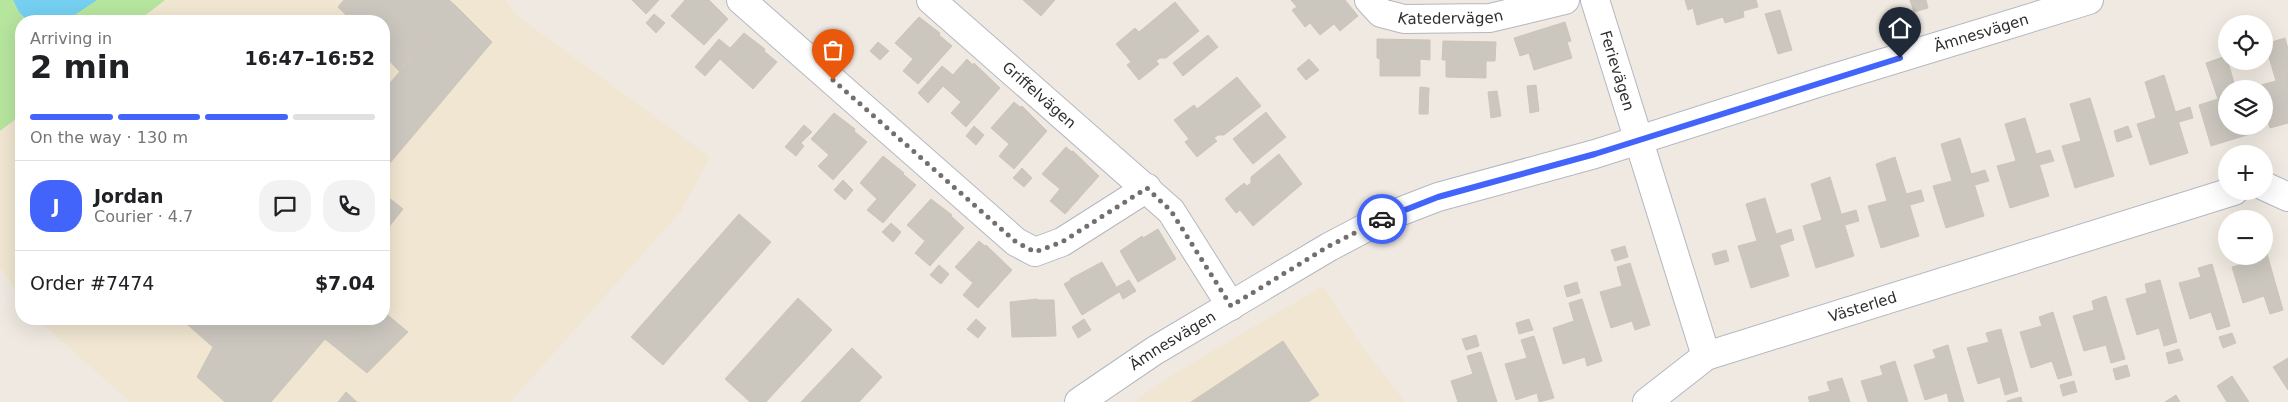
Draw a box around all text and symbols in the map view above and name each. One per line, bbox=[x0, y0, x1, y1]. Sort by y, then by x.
street label: Katedervägen bbox=[1396, 6, 1505, 29]
pin bbox=[1879, 7, 1921, 58]
street label: Ämnesvägen bbox=[1932, 10, 2031, 56]
icon: home bbox=[1886, 14, 1914, 42]
map controls bbox=[2218, 15, 2273, 265]
button: locate bbox=[2218, 15, 2273, 70]
street label: Ferievägen bbox=[1596, 28, 1638, 113]
text: Arriving in bbox=[30, 29, 112, 48]
pin bbox=[812, 29, 854, 80]
icon: bag bbox=[819, 36, 847, 64]
text: 16:47–16:52 bbox=[245, 47, 375, 69]
text: 2 min bbox=[30, 48, 131, 86]
street label: Griffelvägen bbox=[999, 58, 1080, 132]
button: layers bbox=[2218, 80, 2273, 135]
text: On the way · 130 m bbox=[30, 128, 188, 147]
button: + bbox=[2218, 145, 2273, 200]
button: chat bbox=[259, 180, 311, 232]
button: phone bbox=[323, 180, 375, 232]
text: Jordan bbox=[94, 185, 163, 207]
courier bbox=[1357, 194, 1407, 244]
text: J bbox=[52, 195, 60, 217]
icon: car bbox=[1368, 205, 1396, 233]
text: Courier · 4.7 bbox=[94, 207, 193, 226]
button: − bbox=[2218, 210, 2273, 265]
text: Order #7474 bbox=[30, 272, 154, 294]
text: $7.04 bbox=[315, 272, 375, 294]
street label: Västerled bbox=[1826, 288, 1899, 326]
street label: Ämnesvägen bbox=[1126, 307, 1219, 374]

